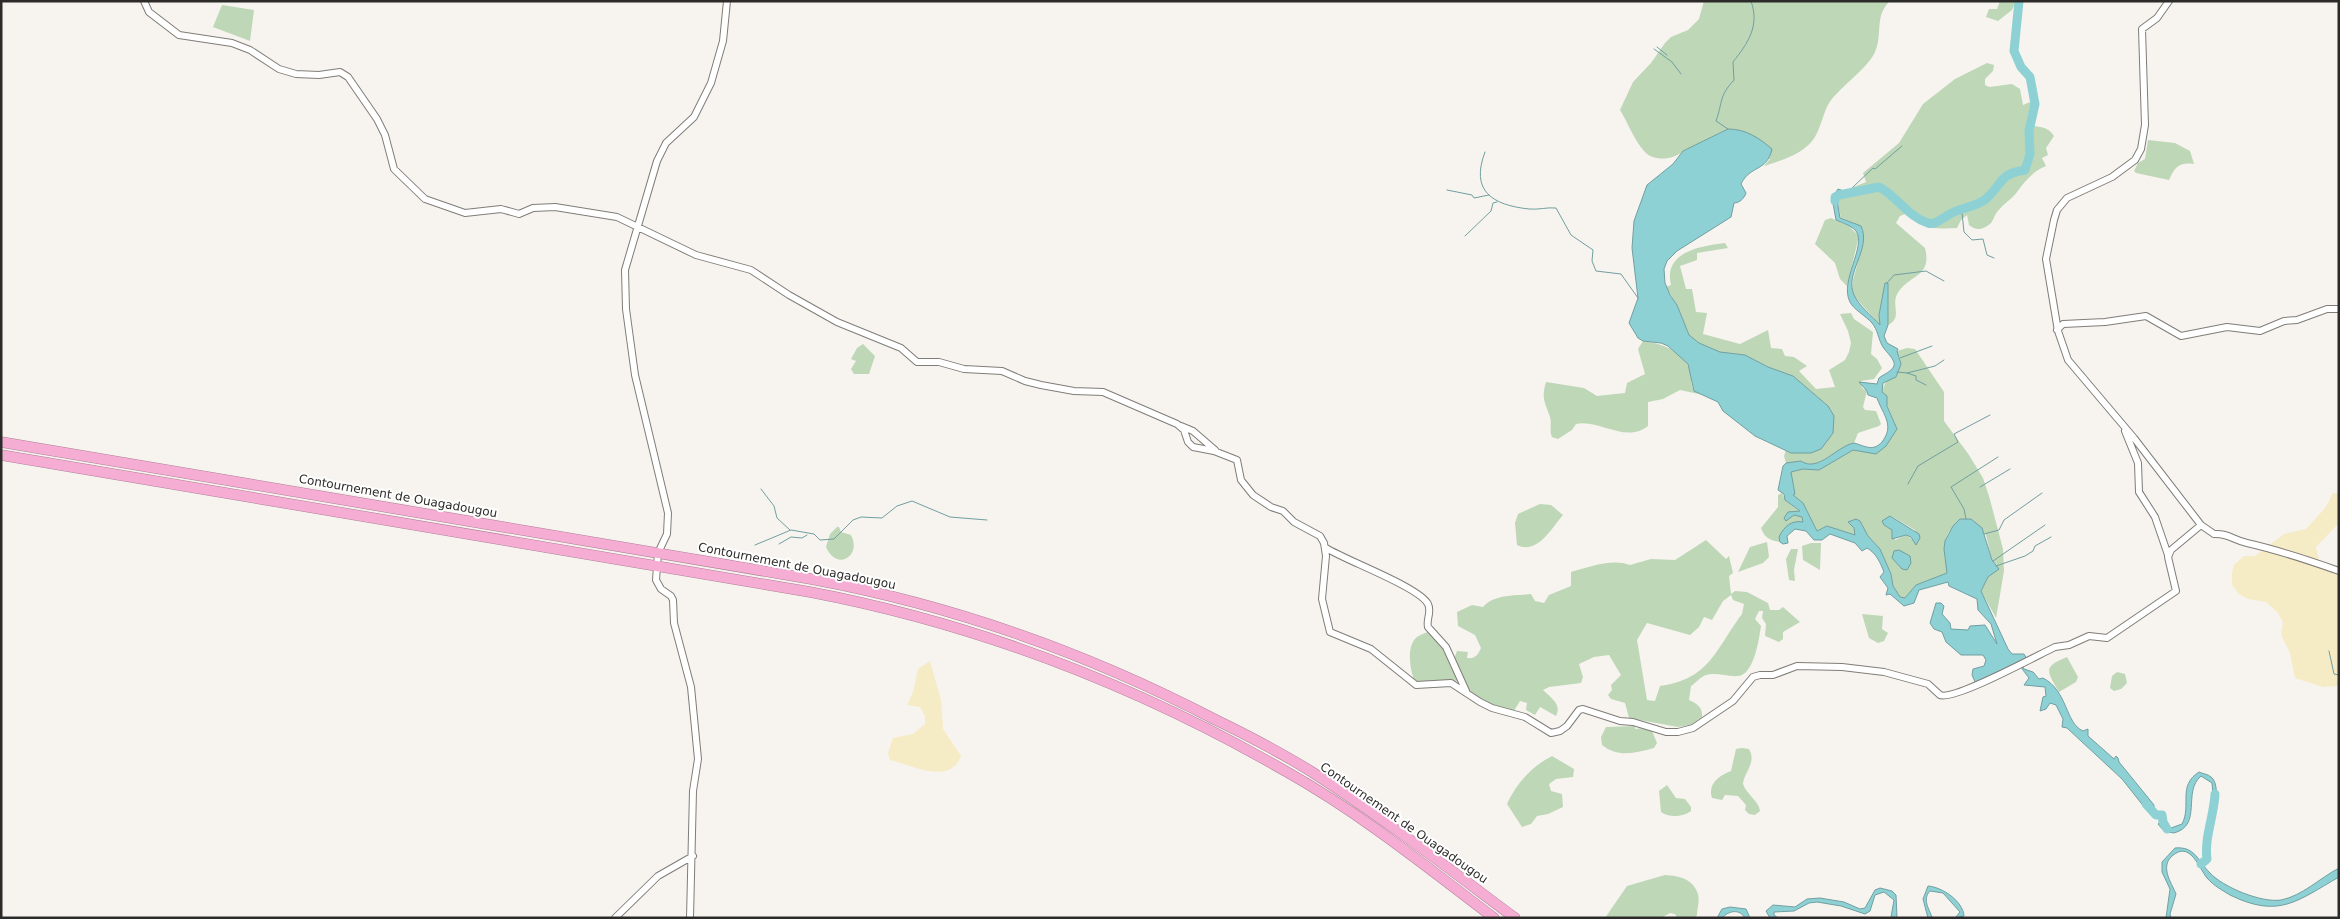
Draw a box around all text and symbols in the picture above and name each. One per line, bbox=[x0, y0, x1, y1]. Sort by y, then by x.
street label: Contournement de Ouagadougou bbox=[298, 472, 498, 520]
street label: Contournement de Ouagadougou bbox=[697, 540, 897, 592]
street label: Contournement de Ouagadougou bbox=[1318, 760, 1490, 886]

